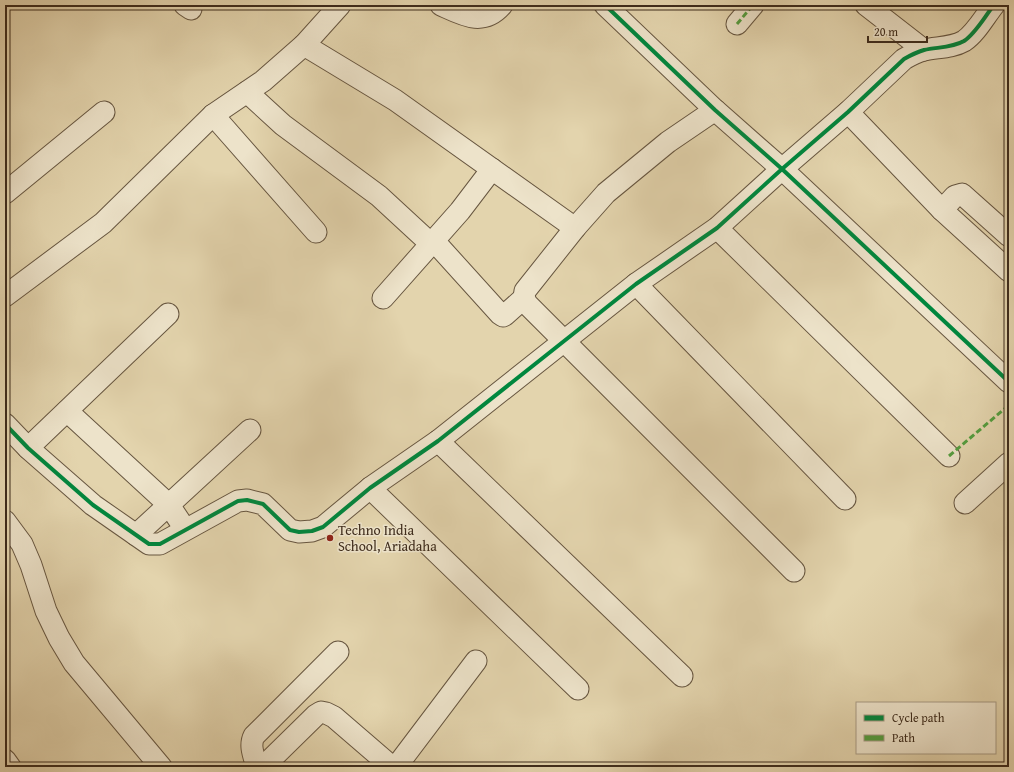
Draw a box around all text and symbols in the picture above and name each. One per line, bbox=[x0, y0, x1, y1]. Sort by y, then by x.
scale bar bbox=[868, 18, 927, 44]
text: 20 m bbox=[874, 23, 898, 40]
place label: Techno India School, Ariadaha bbox=[338, 520, 437, 556]
marker: Techno India School, Ariadaha bbox=[325, 533, 335, 543]
legend bbox=[856, 702, 996, 754]
text: Cycle path bbox=[892, 709, 945, 726]
text: Path bbox=[892, 729, 915, 746]

